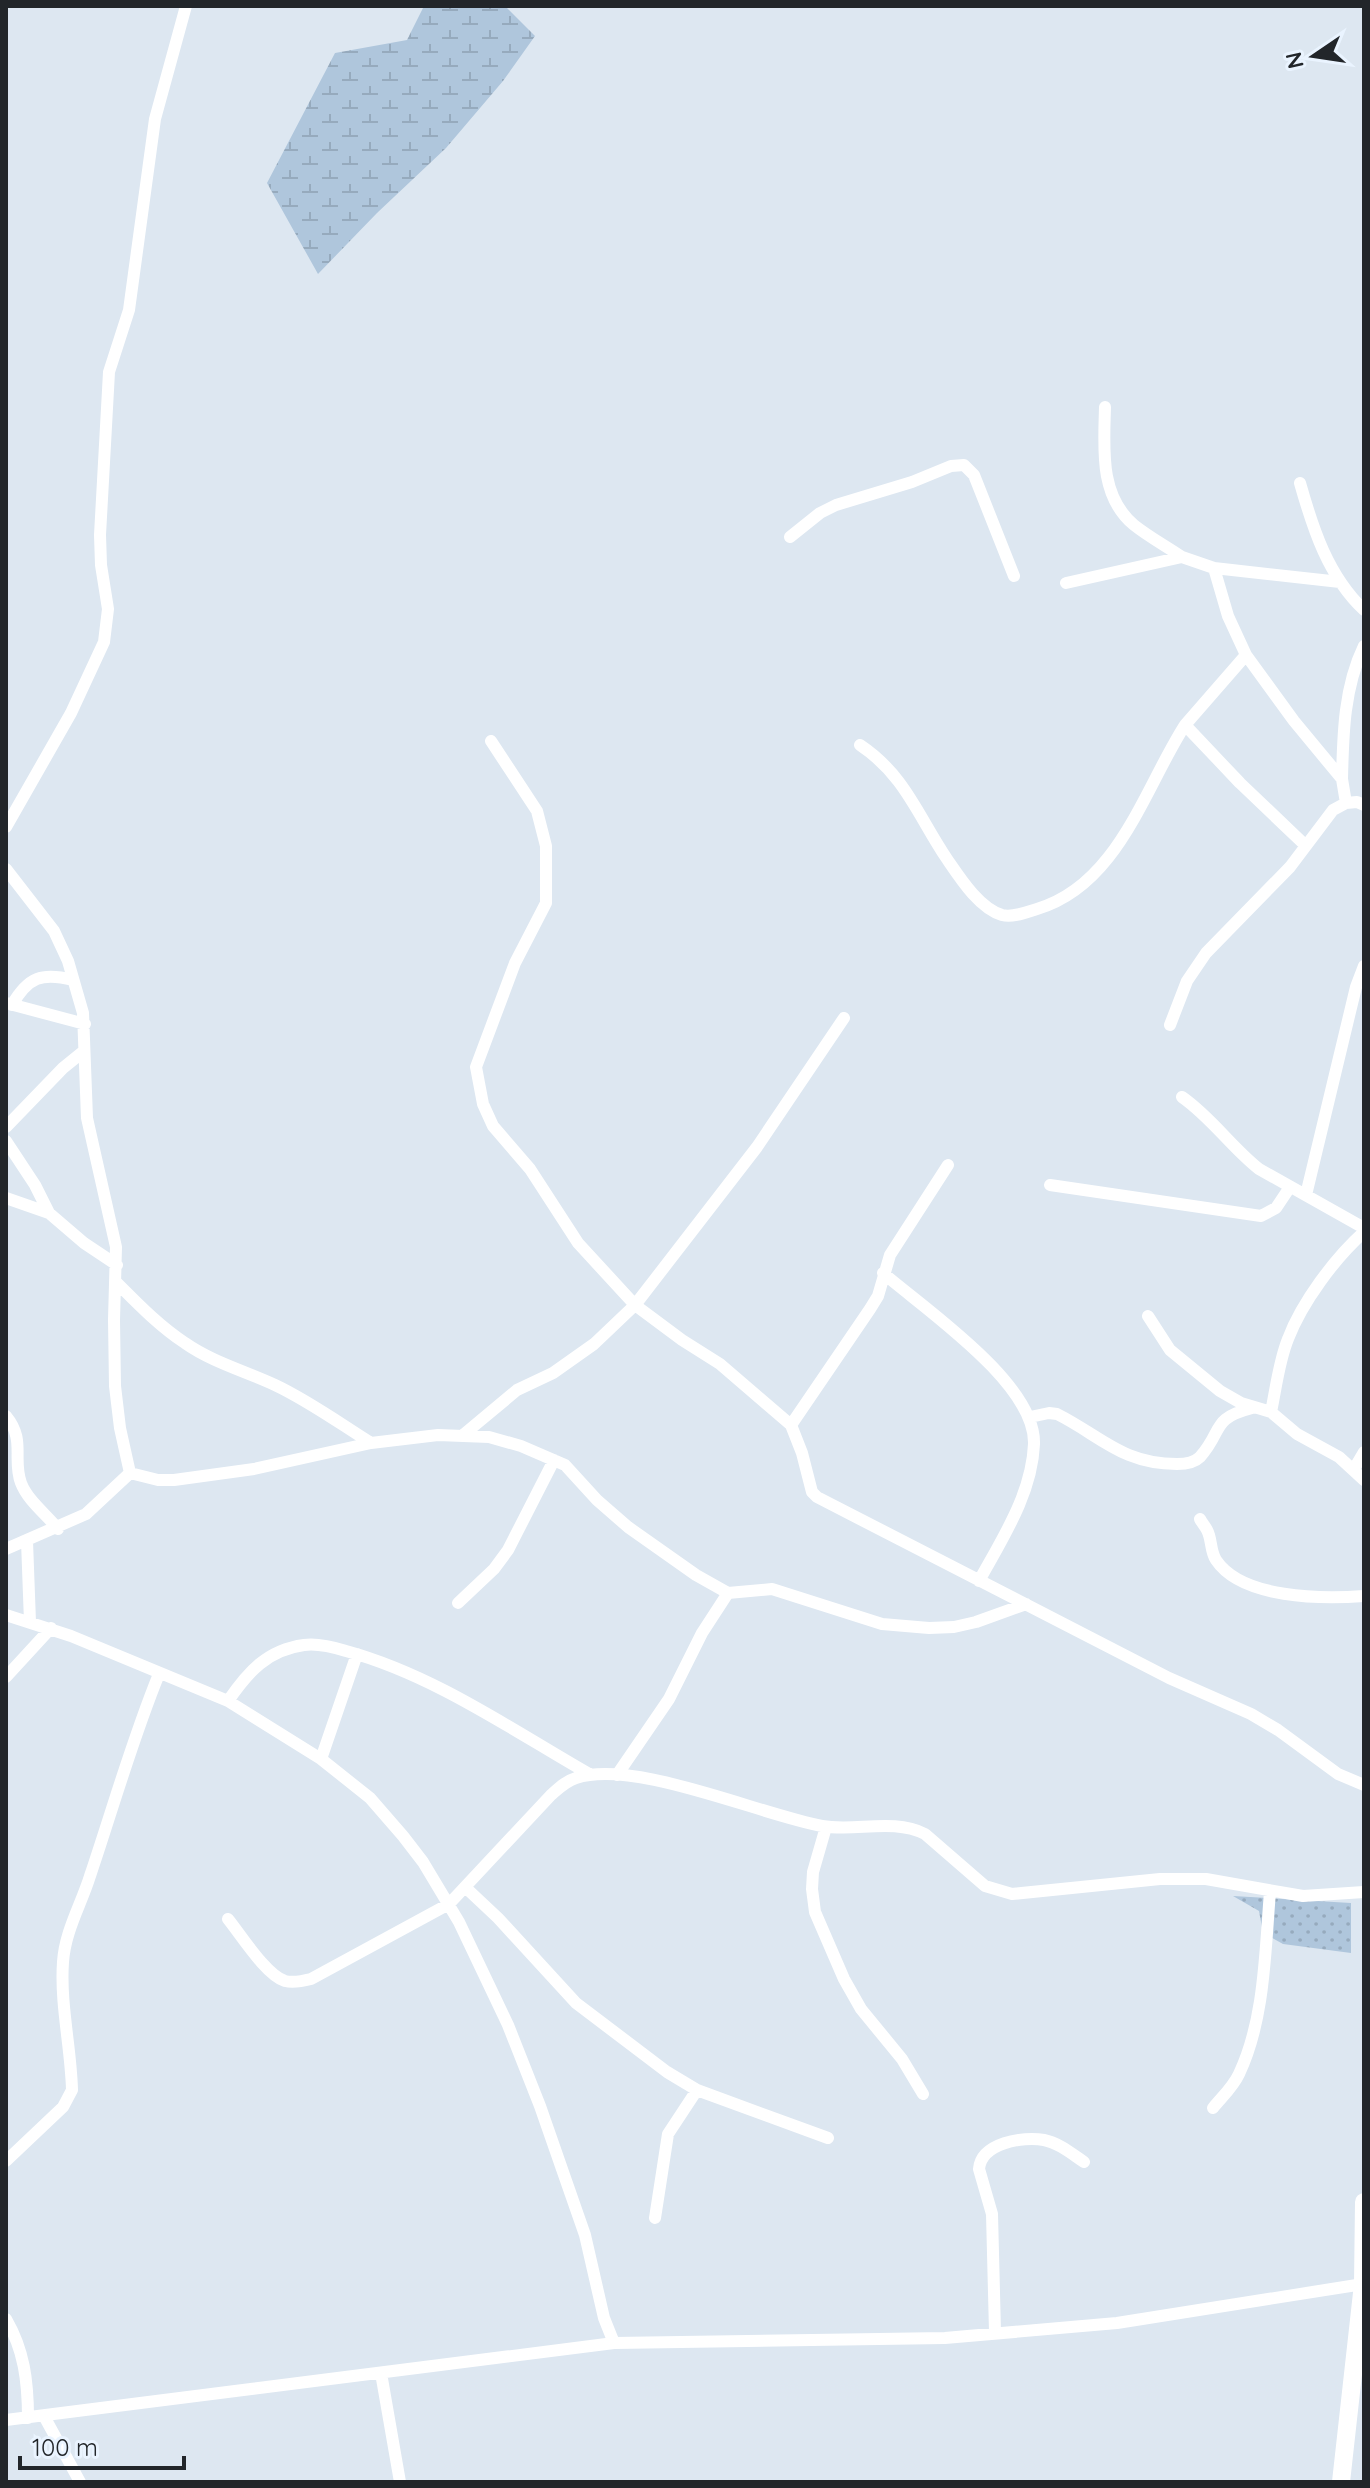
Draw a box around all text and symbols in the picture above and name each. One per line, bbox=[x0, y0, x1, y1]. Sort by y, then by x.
north arrow bbox=[1274, 16, 1354, 96]
text: N bbox=[1279, 49, 1310, 72]
scale bar bbox=[20, 2420, 184, 2470]
text: 100 m bbox=[32, 2432, 98, 2462]

